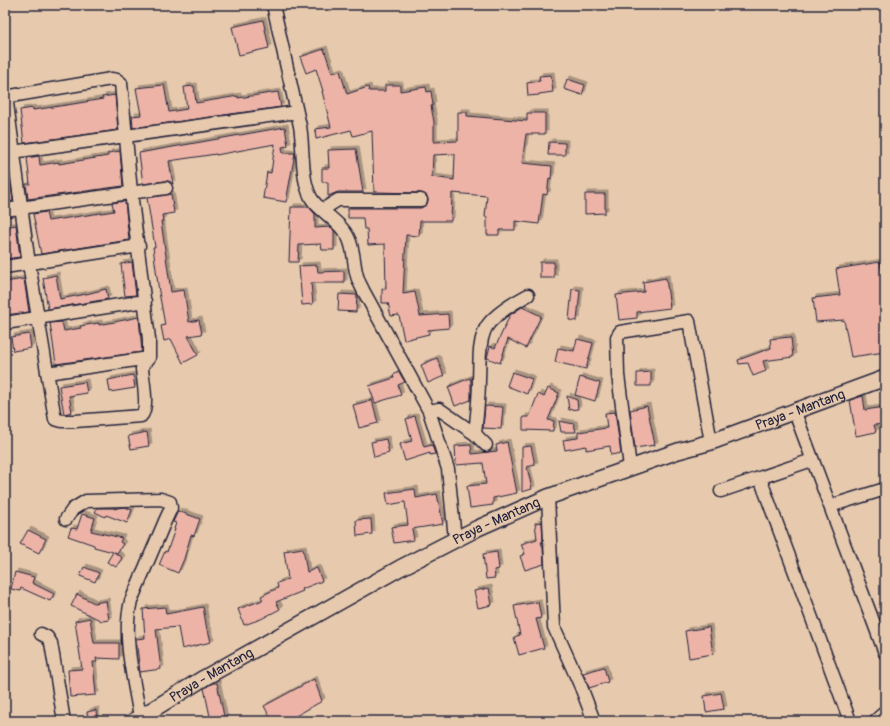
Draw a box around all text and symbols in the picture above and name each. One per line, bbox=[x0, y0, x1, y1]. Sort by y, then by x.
street label: Praya - Mantang bbox=[753, 386, 847, 434]
street label: Praya - Mantang bbox=[450, 494, 543, 549]
street label: Praya - Mantang bbox=[166, 644, 256, 706]

